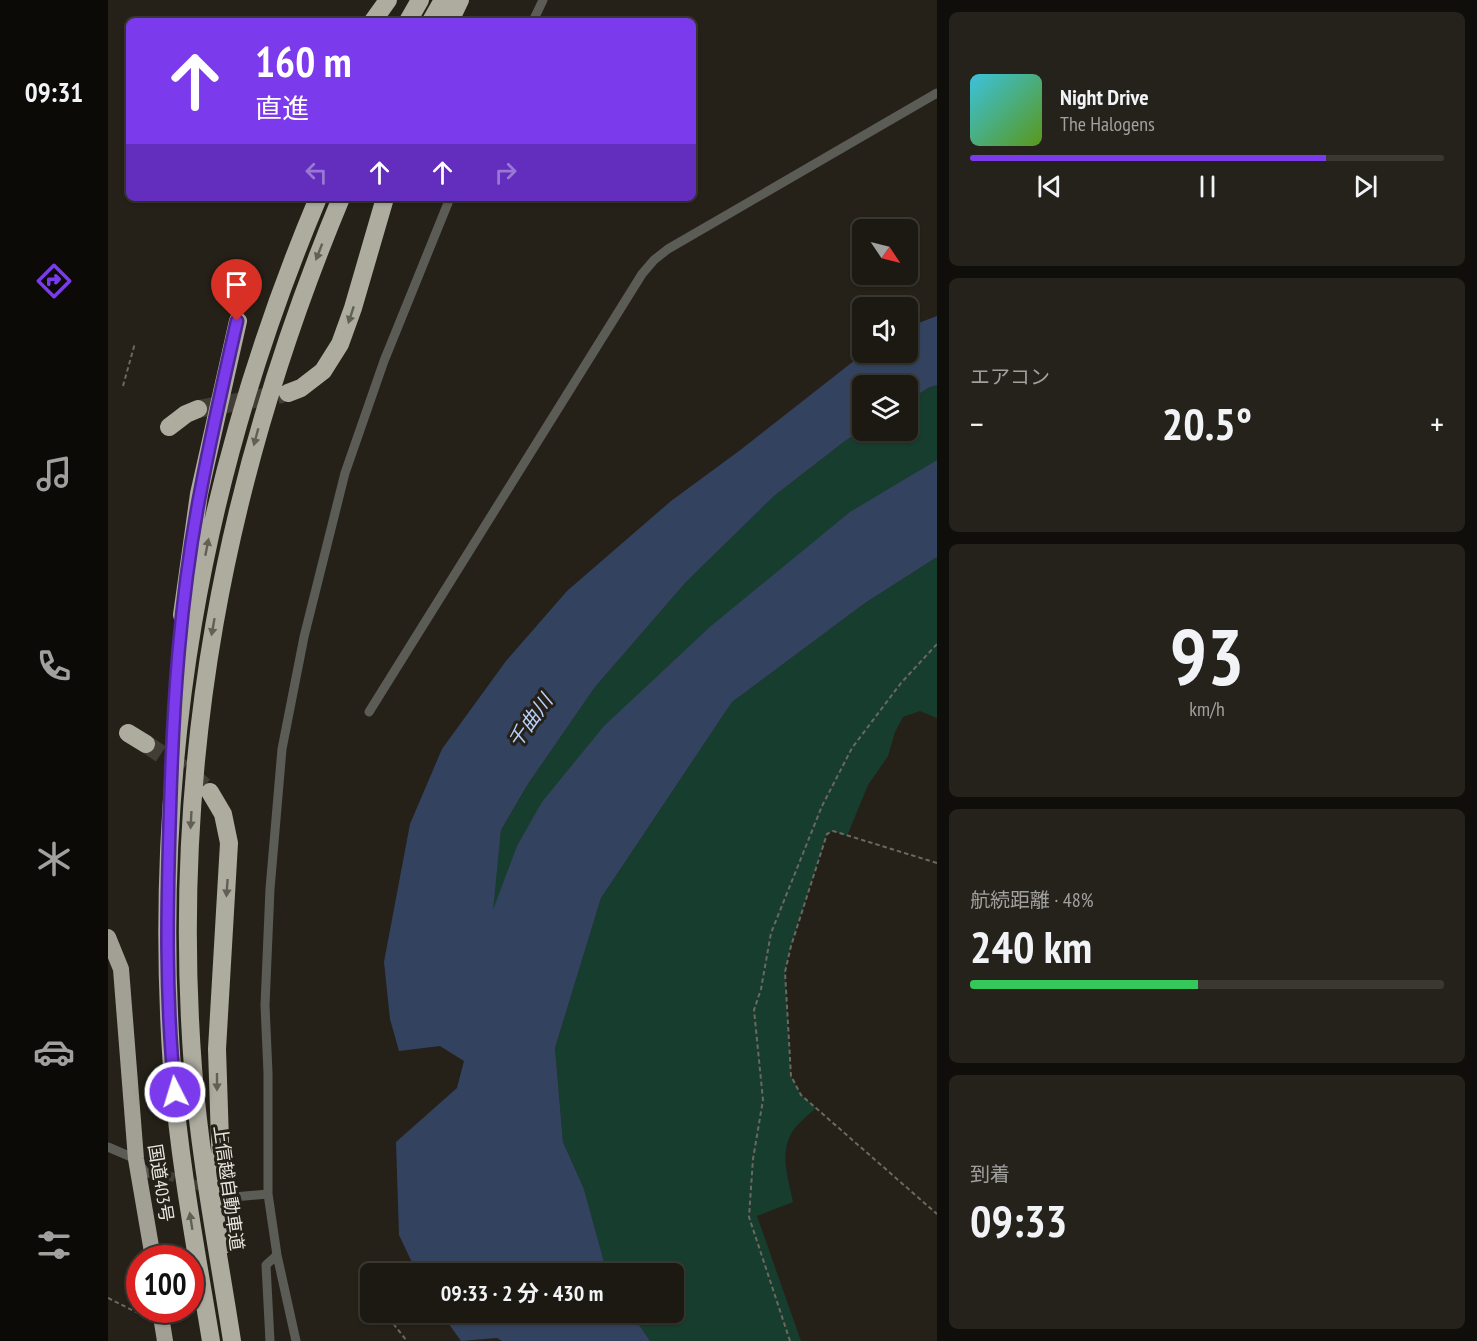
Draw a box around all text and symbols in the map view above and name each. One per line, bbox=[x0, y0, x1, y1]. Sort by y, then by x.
text: 160 m bbox=[255, 34, 352, 89]
icon: ahead bbox=[156, 42, 234, 120]
text: 09:31 bbox=[25, 75, 83, 109]
text: Night Drive bbox=[1060, 83, 1149, 111]
text: 直進 bbox=[255, 91, 309, 125]
text: The Halogens bbox=[1060, 111, 1155, 137]
icon: left bbox=[300, 156, 333, 189]
icon: ahead bbox=[363, 156, 396, 189]
icon: ahead bbox=[426, 156, 459, 189]
icon: right bbox=[489, 156, 522, 189]
icon: previous bbox=[1033, 170, 1066, 203]
icon: pause bbox=[1191, 170, 1224, 203]
icon: next bbox=[1349, 170, 1382, 203]
north arrow bbox=[852, 219, 918, 285]
map controls bbox=[852, 219, 918, 441]
one-way arrow bbox=[314, 243, 323, 261]
pin bbox=[211, 259, 262, 321]
icon: directions bbox=[33, 260, 75, 302]
icon: arrive bbox=[220, 268, 253, 301]
button: sound bbox=[852, 297, 918, 363]
one-way arrow bbox=[345, 306, 355, 324]
text: エアコン bbox=[970, 364, 1050, 390]
button: layers bbox=[852, 375, 918, 441]
text: 20.5° bbox=[1162, 394, 1252, 452]
text: − bbox=[970, 402, 984, 445]
text: + bbox=[1430, 402, 1444, 445]
one-way arrow bbox=[251, 428, 260, 446]
icon: music bbox=[33, 453, 75, 495]
one-way arrow bbox=[203, 538, 212, 557]
text: 93 bbox=[1170, 606, 1244, 707]
one-way arrow bbox=[208, 617, 217, 636]
icon: phone bbox=[33, 645, 75, 687]
water label: 千曲川 bbox=[502, 687, 559, 753]
text: km/h bbox=[1189, 696, 1225, 722]
one-way arrow bbox=[187, 811, 196, 830]
icon: climate bbox=[33, 838, 75, 880]
one-way arrow bbox=[222, 878, 232, 897]
text: 航続距離 · 48% bbox=[970, 887, 1093, 913]
text: 240 km bbox=[970, 917, 1092, 975]
icon: car bbox=[33, 1031, 75, 1073]
position arrow bbox=[143, 1060, 207, 1124]
one-way arrow bbox=[212, 1073, 222, 1092]
street label: 上信越自動車道 bbox=[209, 1124, 249, 1252]
street label: 国道403号 bbox=[144, 1143, 178, 1223]
text: 到着 bbox=[970, 1161, 1010, 1187]
text: 09:33 bbox=[970, 1191, 1067, 1249]
one-way arrow bbox=[186, 1212, 195, 1231]
icon: filters bbox=[33, 1224, 75, 1266]
speed limit sign: 100 bbox=[126, 1245, 204, 1323]
text: 09:33 · 2 分 · 430 m bbox=[441, 1279, 603, 1307]

